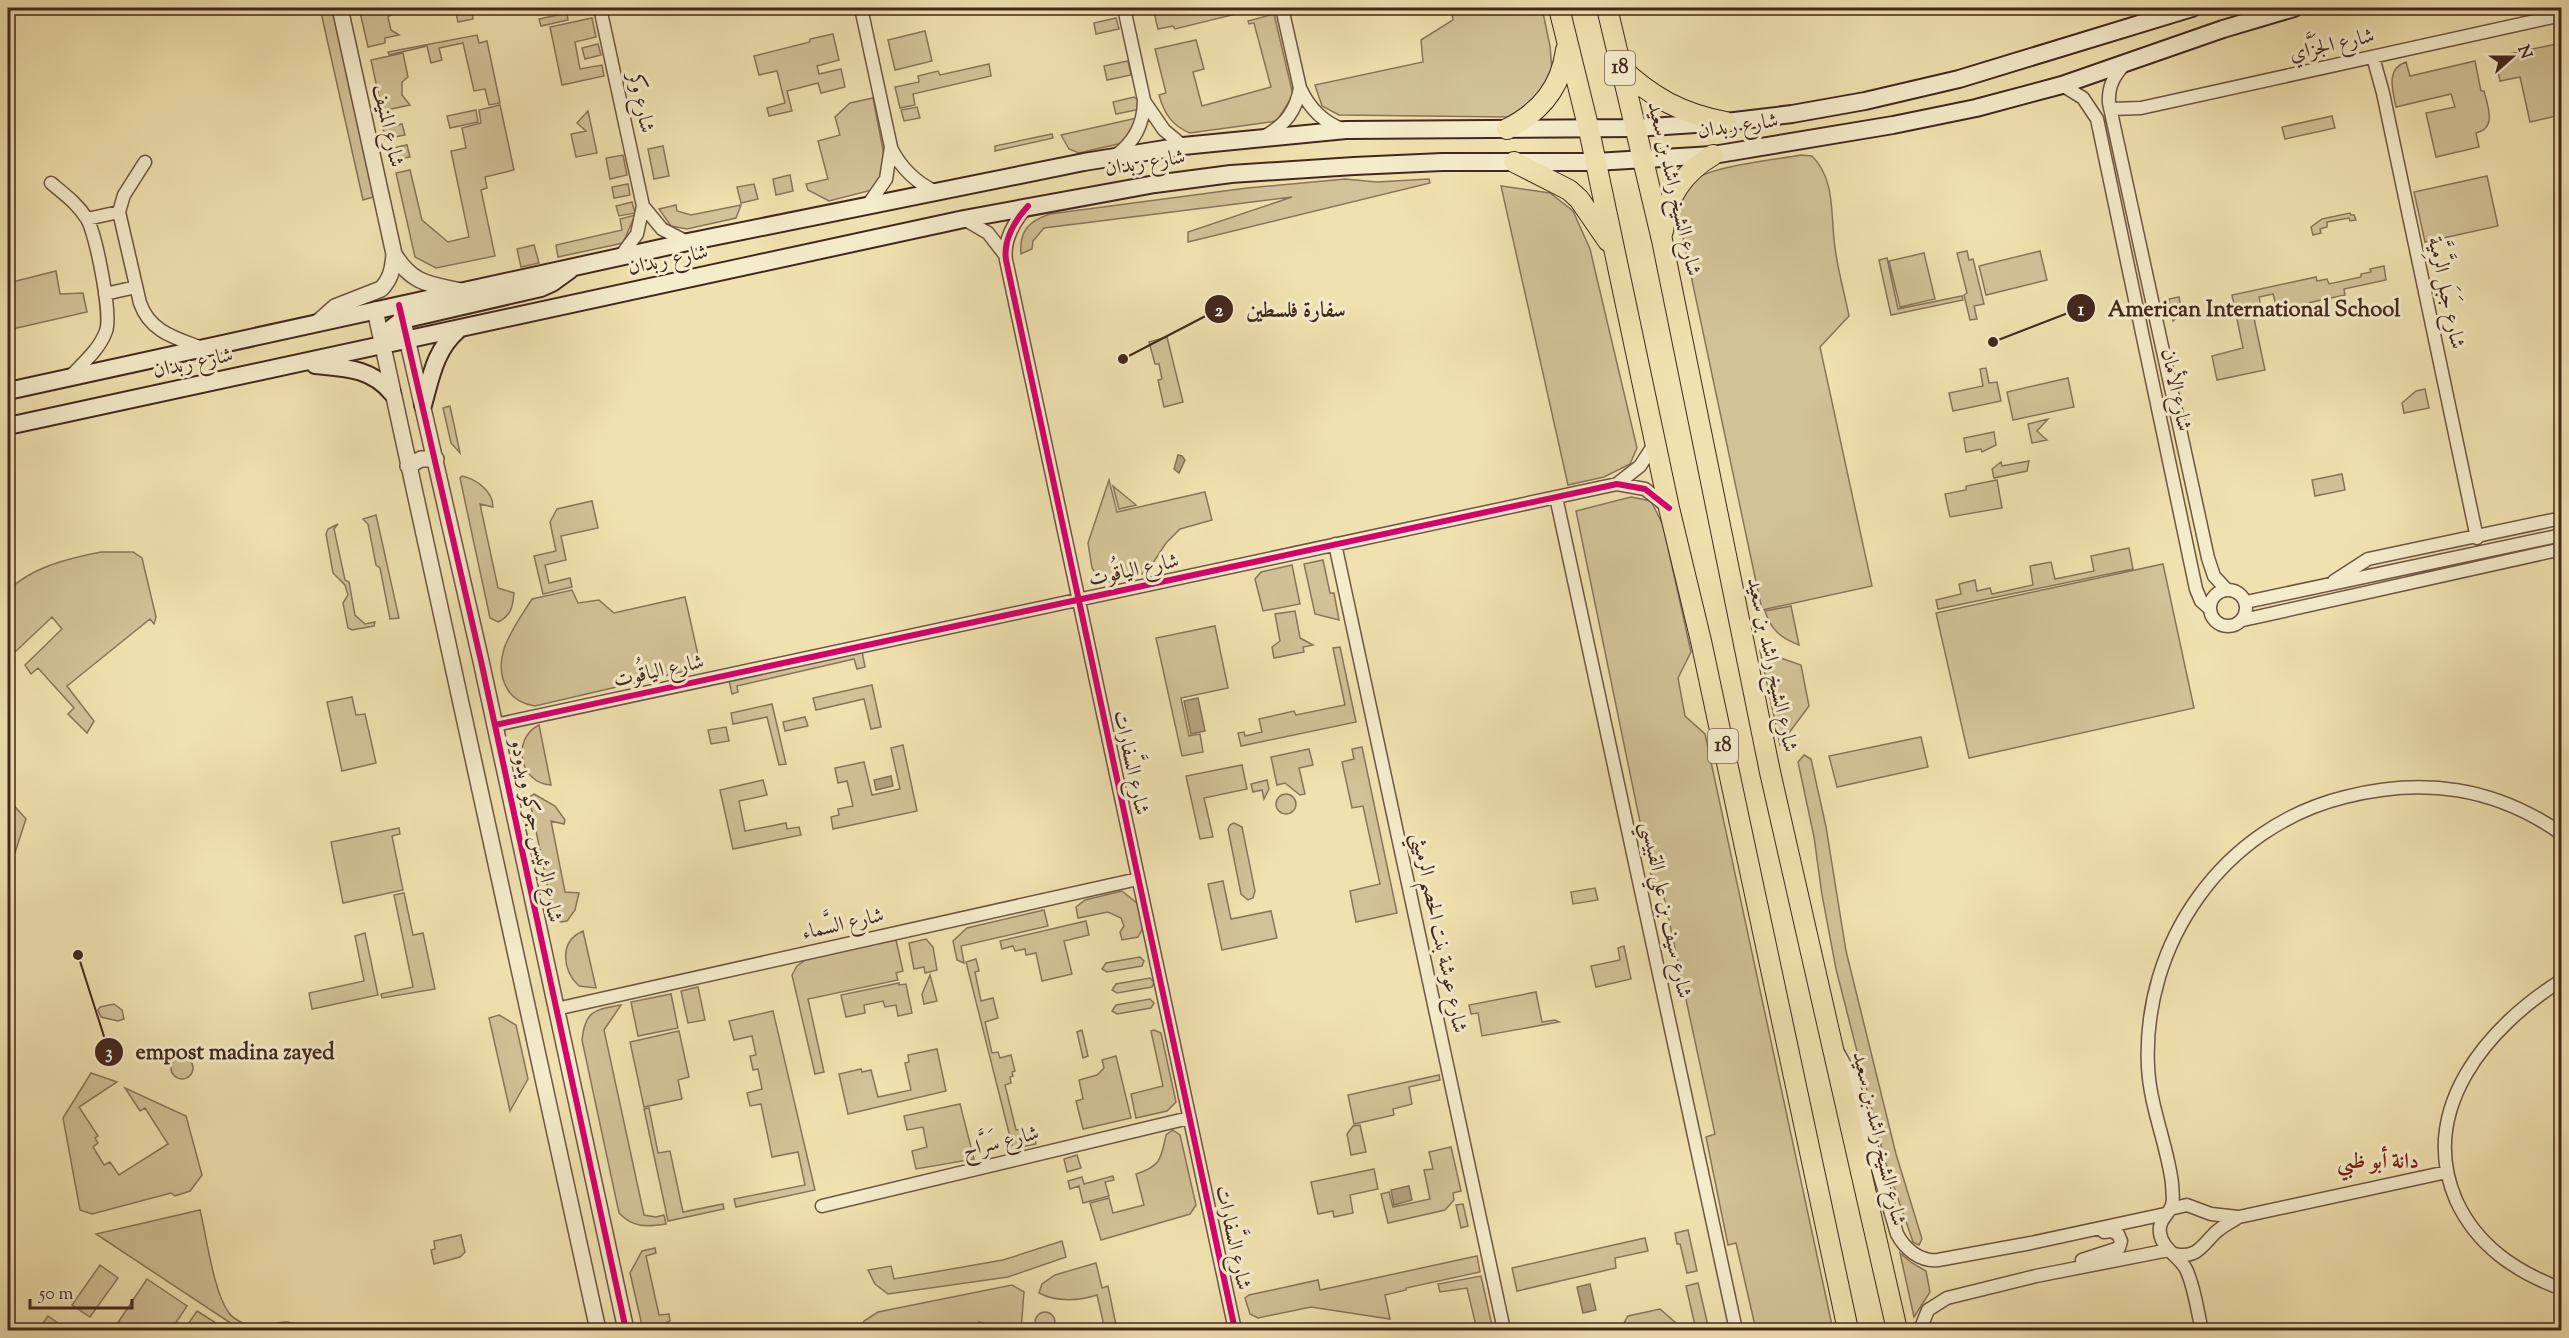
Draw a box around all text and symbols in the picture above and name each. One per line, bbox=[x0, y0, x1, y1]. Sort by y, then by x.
street label: شارع الجَزَّاي bbox=[2285, 17, 2378, 71]
north arrow bbox=[2482, 27, 2542, 87]
text: N bbox=[2511, 42, 2537, 63]
road number: 18 bbox=[1605, 51, 1635, 85]
street label: شارع وكر bbox=[618, 68, 661, 136]
street label: شارع المنيف bbox=[363, 82, 410, 171]
street label: شارع الشيخ راشد بن سعيد bbox=[1636, 99, 1708, 280]
street label: شارع ربدان bbox=[1696, 106, 1780, 149]
street label: شارع ربدان bbox=[1103, 143, 1188, 186]
street label: شارع جَبَل الرَّمِيَّة bbox=[2417, 233, 2477, 352]
street label: شارع ربدان bbox=[625, 238, 711, 285]
callout: American International School bbox=[2066, 288, 2412, 328]
callout: سفارة فلسطين bbox=[1204, 289, 1358, 329]
text: American International School bbox=[2108, 295, 2401, 327]
text: سفارة فلسطين bbox=[1246, 296, 1346, 328]
text: 1 bbox=[2078, 298, 2085, 324]
text: 2 bbox=[1215, 299, 1224, 325]
street label: شارع ربدان bbox=[150, 341, 236, 388]
street label: شارع الأمان bbox=[2151, 345, 2200, 434]
street label: شارع الياقُوت bbox=[1085, 542, 1182, 596]
street label: شارع الشيخ راشد بن سعيد bbox=[1736, 575, 1804, 756]
street label: شارع الياقُوت bbox=[610, 643, 707, 697]
street label: شارع السَّفارات bbox=[1103, 707, 1161, 818]
road number: 18 bbox=[1708, 729, 1738, 763]
street label: شارع الرئيس جوكو ويدودو bbox=[499, 734, 569, 926]
street label: شارع سيف بن علي القبيسي bbox=[1629, 819, 1698, 1002]
street label: شارع عوشة بنت الحصم الرميثي bbox=[1398, 830, 1474, 1037]
street label: شارع السَّماء bbox=[798, 896, 887, 950]
callout: empost madina zayed bbox=[94, 1032, 347, 1072]
text: empost madina zayed bbox=[135, 1038, 335, 1070]
text: 3 bbox=[105, 1041, 113, 1067]
street label: شارع الشيخ راشد بن سعيد bbox=[1841, 1049, 1913, 1230]
street label: شارع سَرَّاح bbox=[958, 1114, 1043, 1169]
district label: دانة أبو ظبي bbox=[2337, 1145, 2419, 1181]
street label: شارع السَّفارات bbox=[1205, 1182, 1263, 1293]
scale bar bbox=[30, 1272, 132, 1310]
text: 50 m bbox=[38, 1282, 74, 1308]

